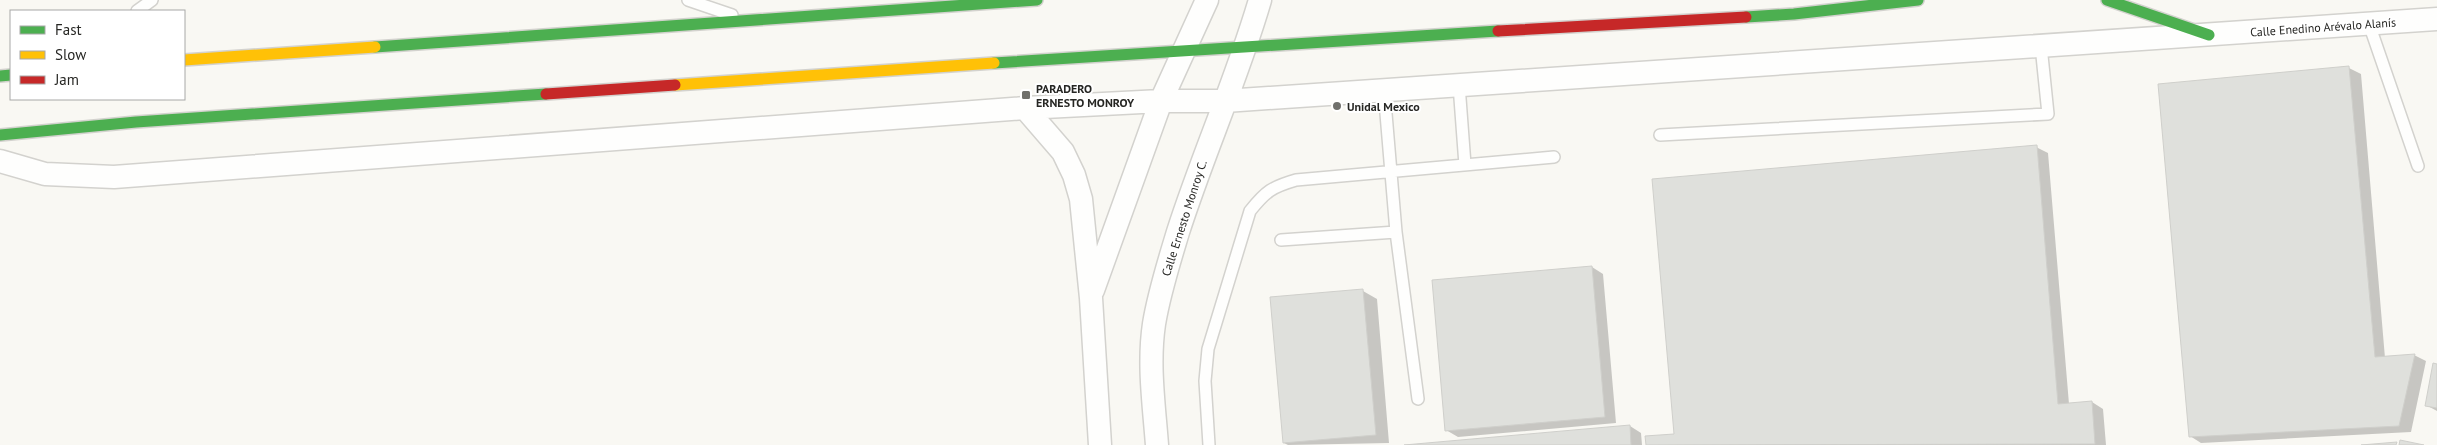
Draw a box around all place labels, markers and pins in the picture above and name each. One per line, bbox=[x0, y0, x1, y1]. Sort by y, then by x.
place label: PARADERO ERNESTO MONROY bbox=[1036, 81, 1135, 110]
marker: PARADERO ERNESTO MONROY bbox=[1020, 89, 1032, 101]
place label: Unidal Mexico bbox=[1347, 99, 1420, 114]
marker: Unidal Mexico bbox=[1331, 100, 1343, 112]

